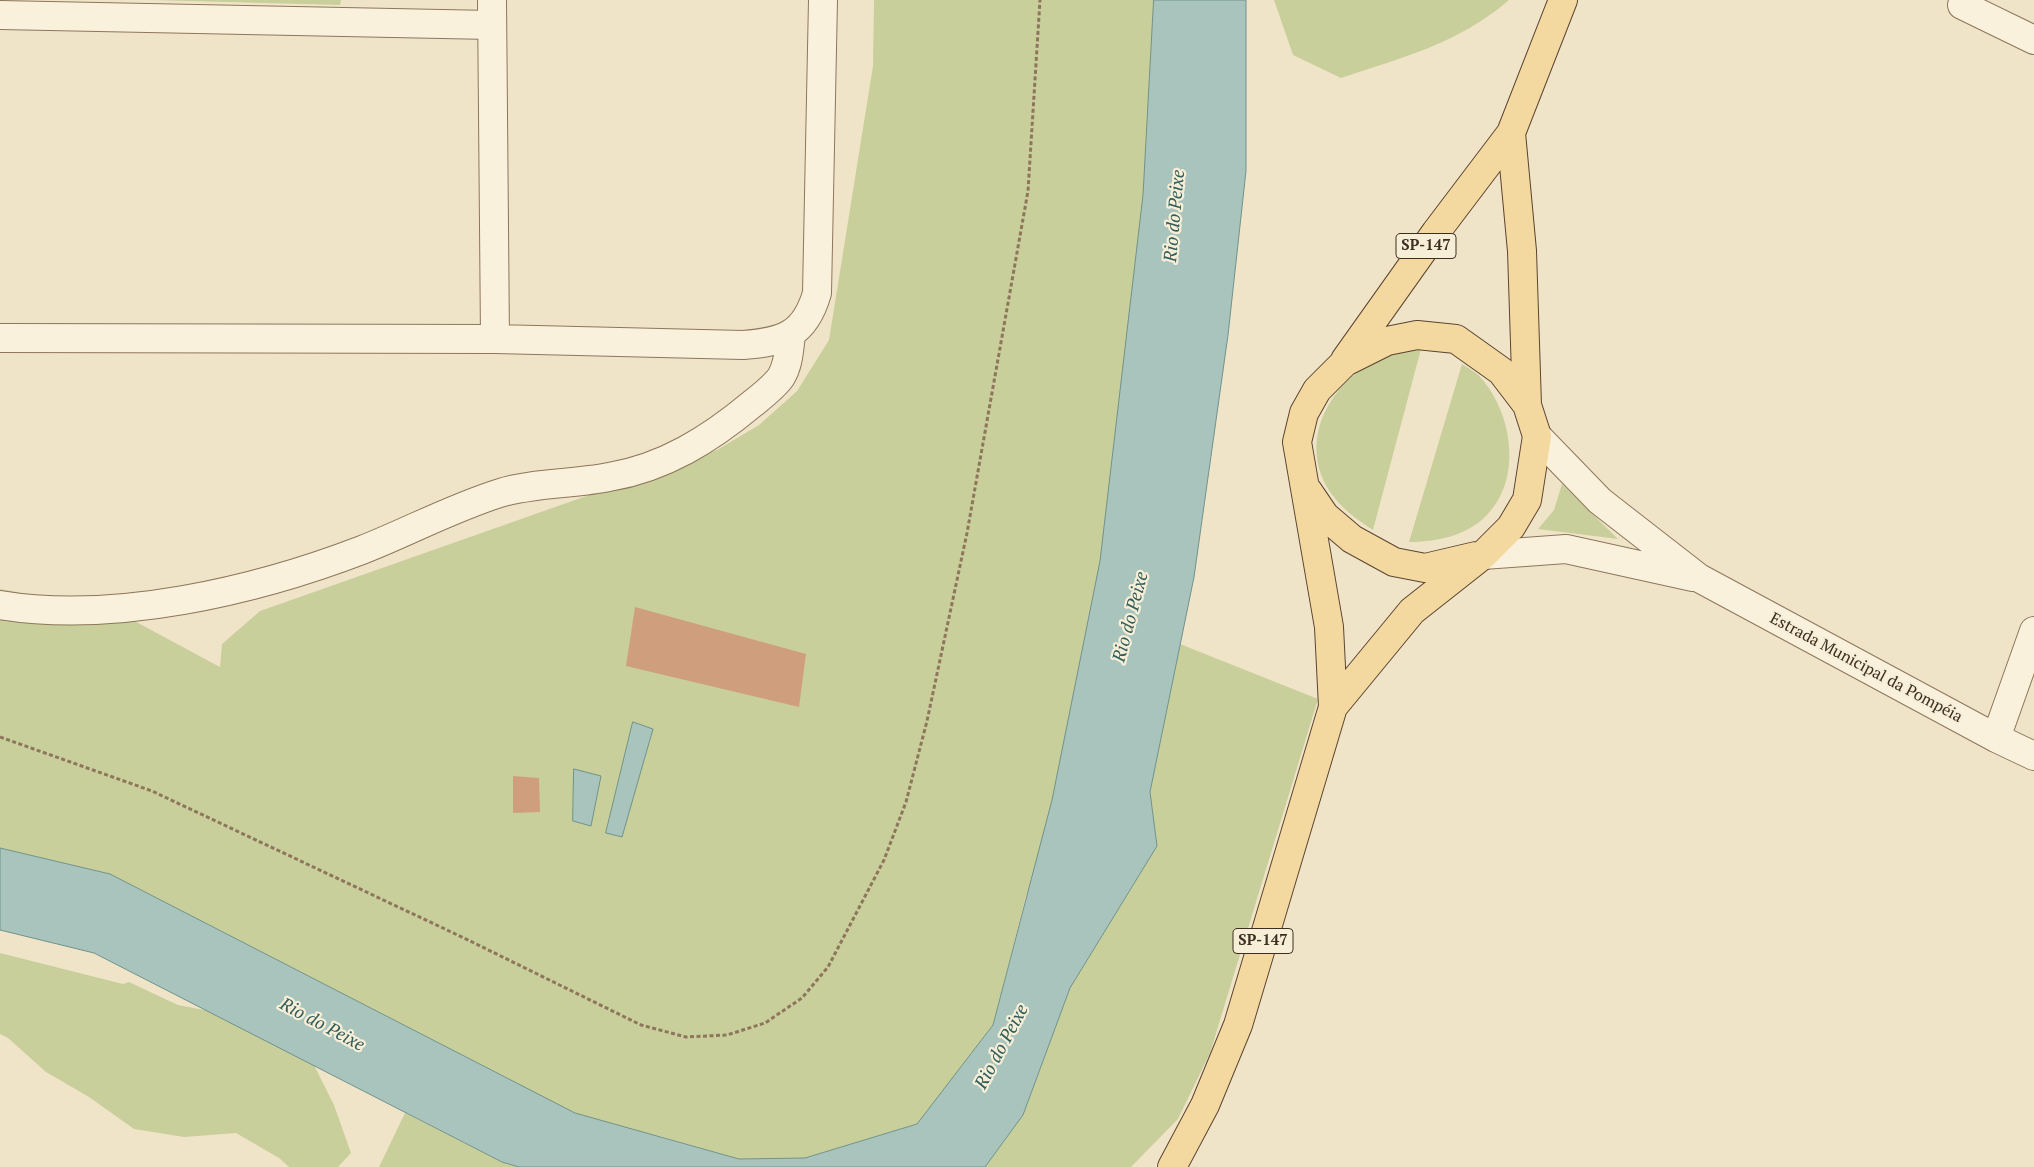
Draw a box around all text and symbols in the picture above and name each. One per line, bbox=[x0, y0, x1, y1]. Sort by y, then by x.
water label: Rio do Peixe bbox=[1160, 169, 1190, 263]
road number: SP-147 bbox=[1396, 234, 1456, 258]
water label: Rio do Peixe bbox=[1109, 570, 1153, 664]
street label: Estrada Municipal da Pompéia bbox=[1766, 609, 1966, 727]
road number: SP-147 bbox=[1233, 928, 1293, 954]
water label: Rio do Peixe bbox=[276, 994, 368, 1056]
water label: Rio do Peixe bbox=[971, 1001, 1033, 1093]

